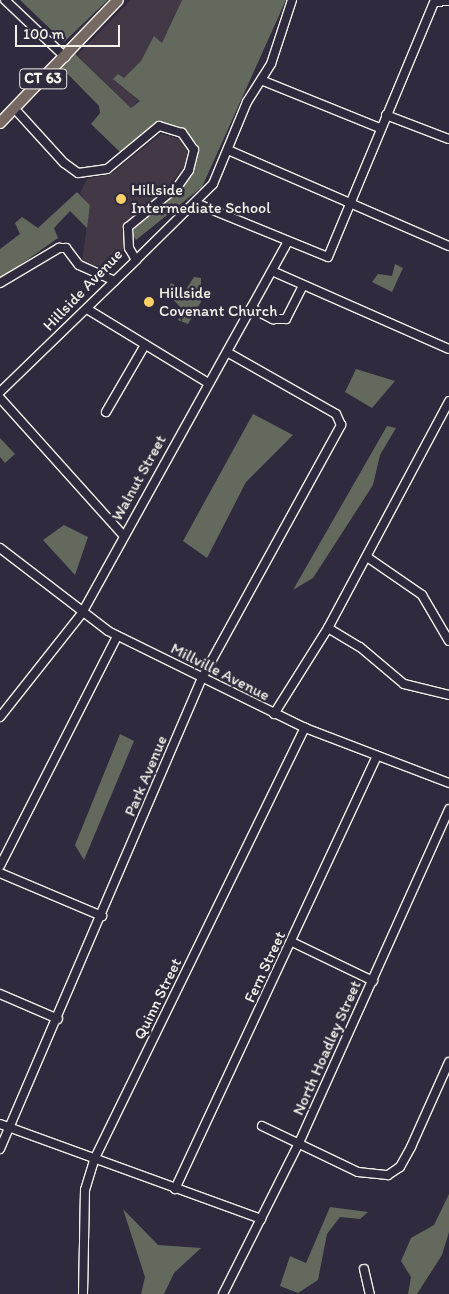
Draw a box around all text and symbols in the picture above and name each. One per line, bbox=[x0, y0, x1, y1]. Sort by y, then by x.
scale bar bbox=[18, 15, 122, 47]
text: 100 m bbox=[23, 25, 64, 43]
road number: CT 63 bbox=[18, 66, 68, 92]
place label: Hillside Intermediate School bbox=[131, 180, 271, 218]
marker: Hillside Intermediate School bbox=[115, 193, 127, 205]
street label: Hillside Avenue bbox=[39, 245, 127, 335]
place label: Hillside Covenant Church bbox=[159, 283, 278, 321]
marker: Hillside Covenant Church bbox=[143, 296, 155, 308]
street label: Walnut Street bbox=[108, 432, 170, 524]
street label: Millville Avenue bbox=[168, 639, 272, 705]
street label: Park Avenue bbox=[121, 733, 171, 819]
street label: Fern Street bbox=[240, 928, 290, 1006]
street label: Quinn Street bbox=[130, 955, 186, 1043]
street label: North Hoadley Street bbox=[289, 978, 365, 1118]

